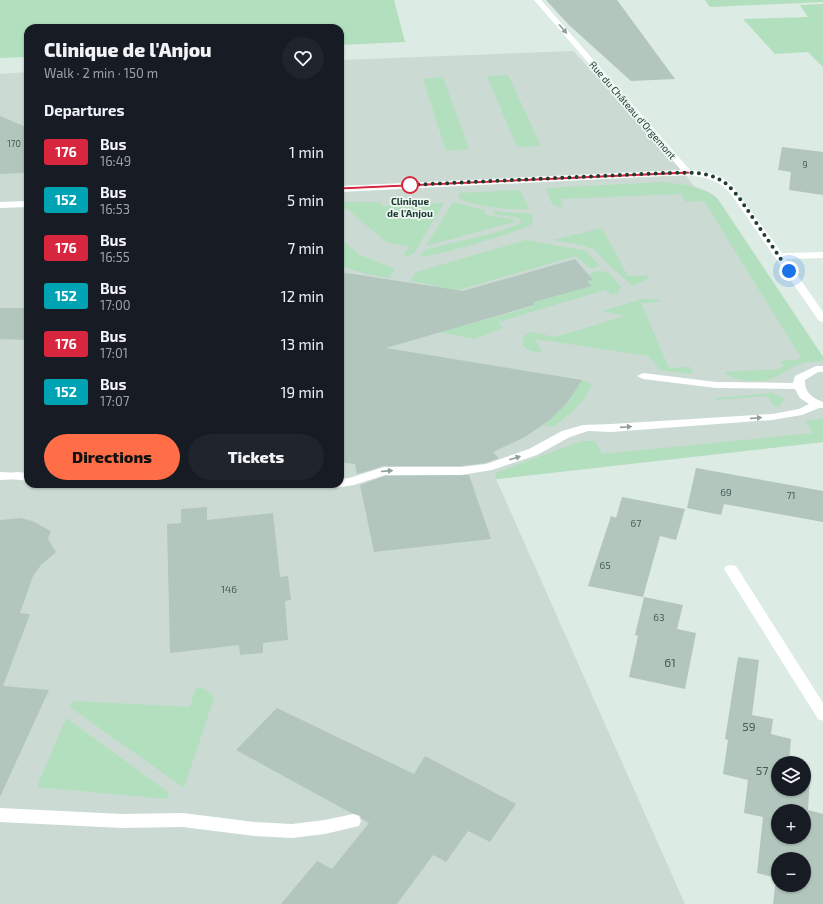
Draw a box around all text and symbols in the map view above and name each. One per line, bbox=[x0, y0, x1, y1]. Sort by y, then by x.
one-way arrow bbox=[558, 24, 567, 35]
button: heart bbox=[282, 37, 324, 79]
text: Clinique de l'Anjou bbox=[44, 38, 212, 61]
street label: Rue du Château d'Orgemont bbox=[587, 58, 679, 162]
text: Walk · 2 min · 150 m bbox=[44, 65, 158, 81]
text: Departures bbox=[44, 101, 124, 119]
text: Bus bbox=[100, 135, 126, 153]
house number: 170 bbox=[7, 138, 21, 149]
text: 176 bbox=[55, 143, 77, 160]
text: 1 min bbox=[289, 143, 324, 161]
text: 16:49 bbox=[100, 153, 131, 169]
house number: 9 bbox=[802, 159, 808, 170]
marker: Clinique de l'Anjou bbox=[401, 176, 419, 194]
text: Bus bbox=[100, 183, 126, 201]
text: 152 bbox=[55, 191, 77, 208]
text: 5 min bbox=[287, 191, 324, 209]
place label: Clinique de l'Anjou bbox=[387, 195, 433, 219]
text: 16:53 bbox=[100, 201, 130, 217]
text: Bus bbox=[100, 231, 126, 249]
text: 176 bbox=[55, 239, 77, 256]
text: 7 min bbox=[287, 239, 324, 257]
text: 16:55 bbox=[100, 249, 130, 265]
your location bbox=[779, 261, 799, 281]
text: Bus bbox=[100, 279, 126, 297]
text: 152 bbox=[55, 287, 77, 304]
text: 12 min bbox=[281, 287, 324, 305]
text: 17:00 bbox=[100, 297, 131, 313]
text: Bus bbox=[100, 327, 126, 345]
text: 176 bbox=[55, 335, 77, 352]
text: 13 min bbox=[281, 335, 324, 353]
text: 17:01 bbox=[100, 345, 128, 361]
text: Bus bbox=[100, 375, 126, 393]
text: 152 bbox=[55, 383, 77, 400]
text: 19 min bbox=[281, 383, 324, 401]
text: 17:07 bbox=[100, 393, 129, 409]
one-way arrow bbox=[750, 414, 762, 421]
one-way arrow bbox=[620, 424, 632, 431]
button: Directions bbox=[44, 434, 180, 480]
button: Tickets bbox=[188, 434, 324, 480]
one-way arrow bbox=[510, 455, 522, 461]
one-way arrow bbox=[381, 468, 393, 475]
house number: 69 bbox=[720, 486, 732, 498]
house number: 71 bbox=[786, 489, 796, 501]
house number: 67 bbox=[631, 517, 641, 529]
house number: 65 bbox=[599, 559, 611, 571]
house number: 146 bbox=[221, 583, 237, 595]
house number: 63 bbox=[653, 611, 665, 623]
house number: 61 bbox=[664, 655, 676, 669]
house number: 59 bbox=[742, 719, 756, 733]
map controls bbox=[771, 756, 811, 892]
button: layers bbox=[771, 756, 811, 796]
house number: 57 bbox=[756, 763, 768, 777]
button: + bbox=[771, 804, 811, 844]
button: − bbox=[771, 852, 811, 892]

